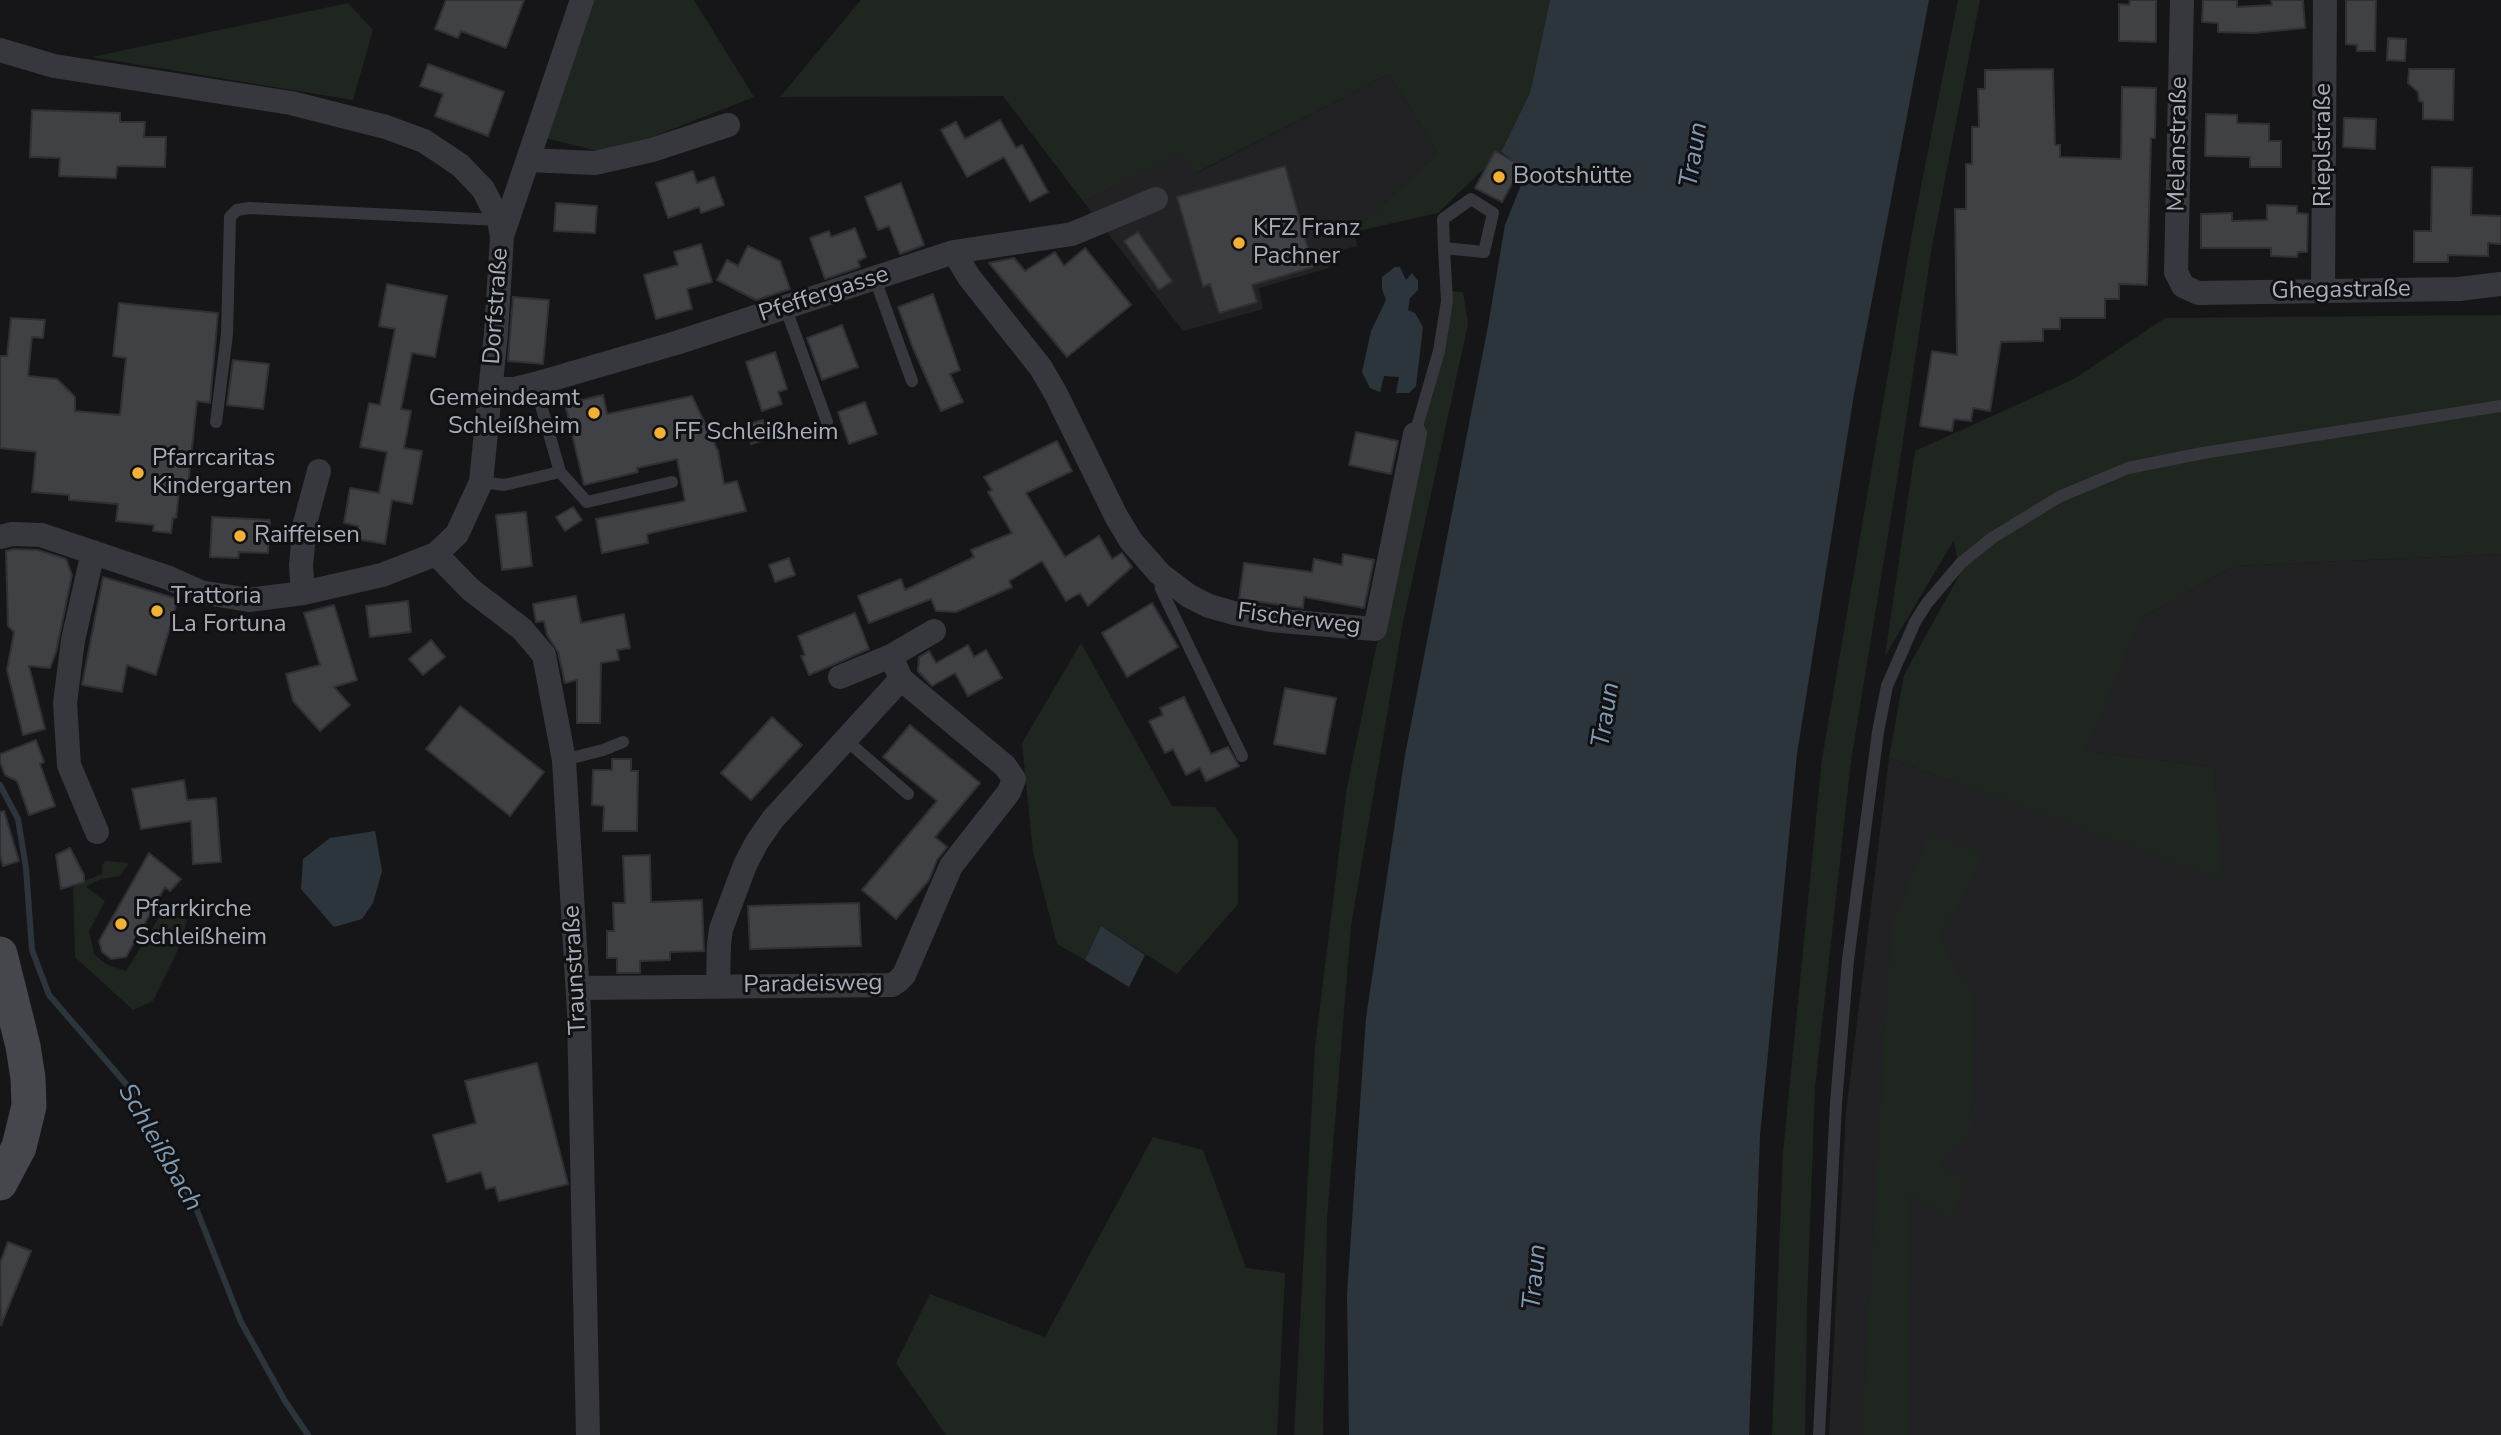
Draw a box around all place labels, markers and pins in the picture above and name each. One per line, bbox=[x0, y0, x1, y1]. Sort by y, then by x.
place label: Bootshütte bbox=[1513, 163, 1632, 191]
marker: Bootshütte bbox=[1491, 169, 1507, 185]
place label: KFZ Franz Pachner bbox=[1253, 215, 1360, 271]
marker: KFZ Franz Pachner bbox=[1231, 235, 1247, 251]
place label: Gemeindeamt Schleißheim bbox=[429, 385, 580, 441]
marker: Gemeindeamt Schleißheim bbox=[586, 405, 602, 421]
place label: FF Schleißheim bbox=[674, 419, 839, 447]
marker: FF Schleißheim bbox=[652, 425, 668, 441]
place label: Pfarrcaritas Kindergarten bbox=[152, 445, 292, 501]
marker: Pfarrcaritas Kindergarten bbox=[130, 465, 146, 481]
place label: Raiffeisen bbox=[254, 522, 360, 550]
marker: Raiffeisen bbox=[232, 528, 248, 544]
place label: Trattoria La Fortuna bbox=[171, 583, 286, 639]
marker: Trattoria La Fortuna bbox=[149, 603, 165, 619]
place label: Pfarrkirche Schleißheim bbox=[135, 896, 267, 952]
marker: Pfarrkirche Schleißheim bbox=[113, 916, 129, 932]

